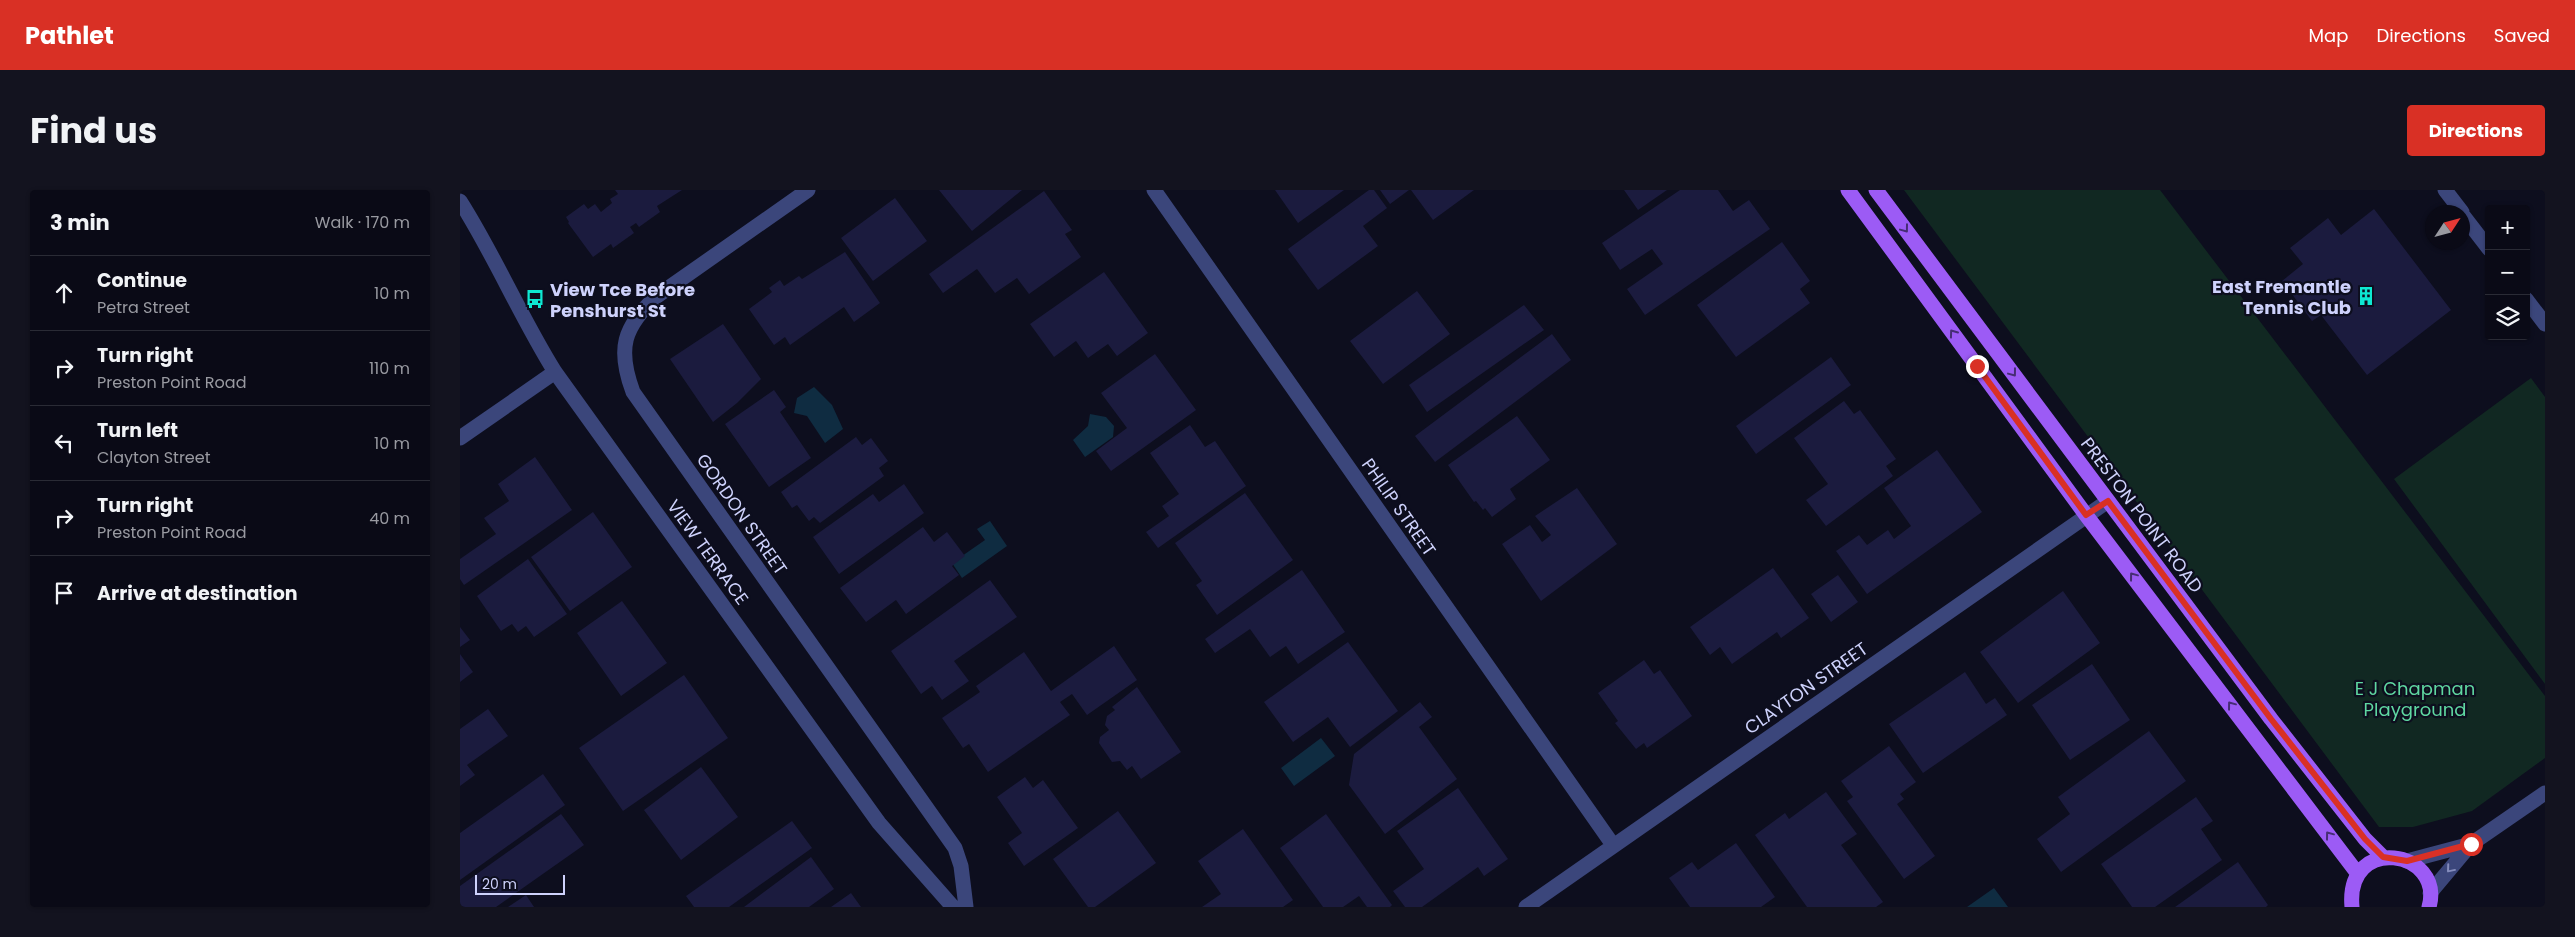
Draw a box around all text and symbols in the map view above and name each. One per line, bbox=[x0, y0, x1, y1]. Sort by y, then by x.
text: Pathlet bbox=[25, 19, 114, 52]
text: Map bbox=[2309, 23, 2348, 48]
text: Directions bbox=[2376, 23, 2466, 48]
text: Saved bbox=[2494, 23, 2550, 48]
button: Directions bbox=[2407, 105, 2545, 156]
text: Find us bbox=[30, 106, 157, 155]
north arrow bbox=[2425, 205, 2470, 250]
map controls bbox=[2485, 205, 2530, 340]
button: + bbox=[2485, 205, 2530, 250]
text: 3 min bbox=[50, 208, 110, 237]
text: Walk · 170 m bbox=[315, 211, 410, 234]
one-way arrow bbox=[1899, 223, 1908, 233]
button: − bbox=[2485, 250, 2530, 295]
text: Continue bbox=[97, 267, 187, 294]
place label: East Fremantle Tennis Club bbox=[2212, 274, 2351, 320]
place label: View Tce Before Penshurst St bbox=[550, 277, 695, 323]
icon: ahead bbox=[50, 279, 78, 307]
text: 10 m bbox=[374, 282, 410, 305]
building icon: East Fremantle Tennis Club bbox=[2355, 285, 2377, 307]
bus stop icon: View Tce Before Penshurst St bbox=[524, 288, 546, 310]
button: layers bbox=[2485, 295, 2530, 340]
text: Petra Street bbox=[97, 296, 190, 319]
one-way arrow bbox=[1950, 329, 1959, 339]
text: Turn right bbox=[97, 342, 193, 369]
icon: right bbox=[50, 354, 78, 382]
route end bbox=[1966, 355, 1989, 378]
text: 110 m bbox=[369, 357, 410, 380]
one-way arrow bbox=[2007, 367, 2015, 376]
text: Preston Point Road bbox=[97, 371, 246, 394]
text: Turn left bbox=[97, 417, 178, 444]
icon: left bbox=[50, 429, 78, 457]
text: 10 m bbox=[374, 432, 410, 455]
street label: PRESTON POINT ROAD bbox=[2075, 432, 2209, 598]
text: Clayton Street bbox=[97, 446, 211, 469]
street label: GORDON STREET bbox=[691, 448, 793, 580]
street label: PHILIP STREET bbox=[1356, 453, 1442, 561]
text: Turn right bbox=[97, 492, 193, 519]
street label: VIEW TERRACE bbox=[661, 494, 755, 610]
icon: right bbox=[50, 504, 78, 532]
text: 40 m bbox=[369, 507, 410, 530]
text: Preston Point Road bbox=[97, 521, 246, 544]
one-way arrow bbox=[2130, 573, 2138, 582]
icon: arrive bbox=[50, 579, 78, 607]
text: Arrive at destination bbox=[97, 580, 298, 607]
street label: CLAYTON STREET bbox=[1739, 636, 1873, 740]
park label: E J Chapman Playground bbox=[2355, 676, 2475, 722]
one-way arrow bbox=[2229, 702, 2237, 711]
one-way arrow bbox=[2326, 831, 2335, 841]
route start bbox=[2460, 833, 2483, 856]
one-way arrow bbox=[2447, 863, 2456, 872]
scale bar bbox=[475, 872, 565, 895]
text: 20 m bbox=[482, 874, 517, 894]

